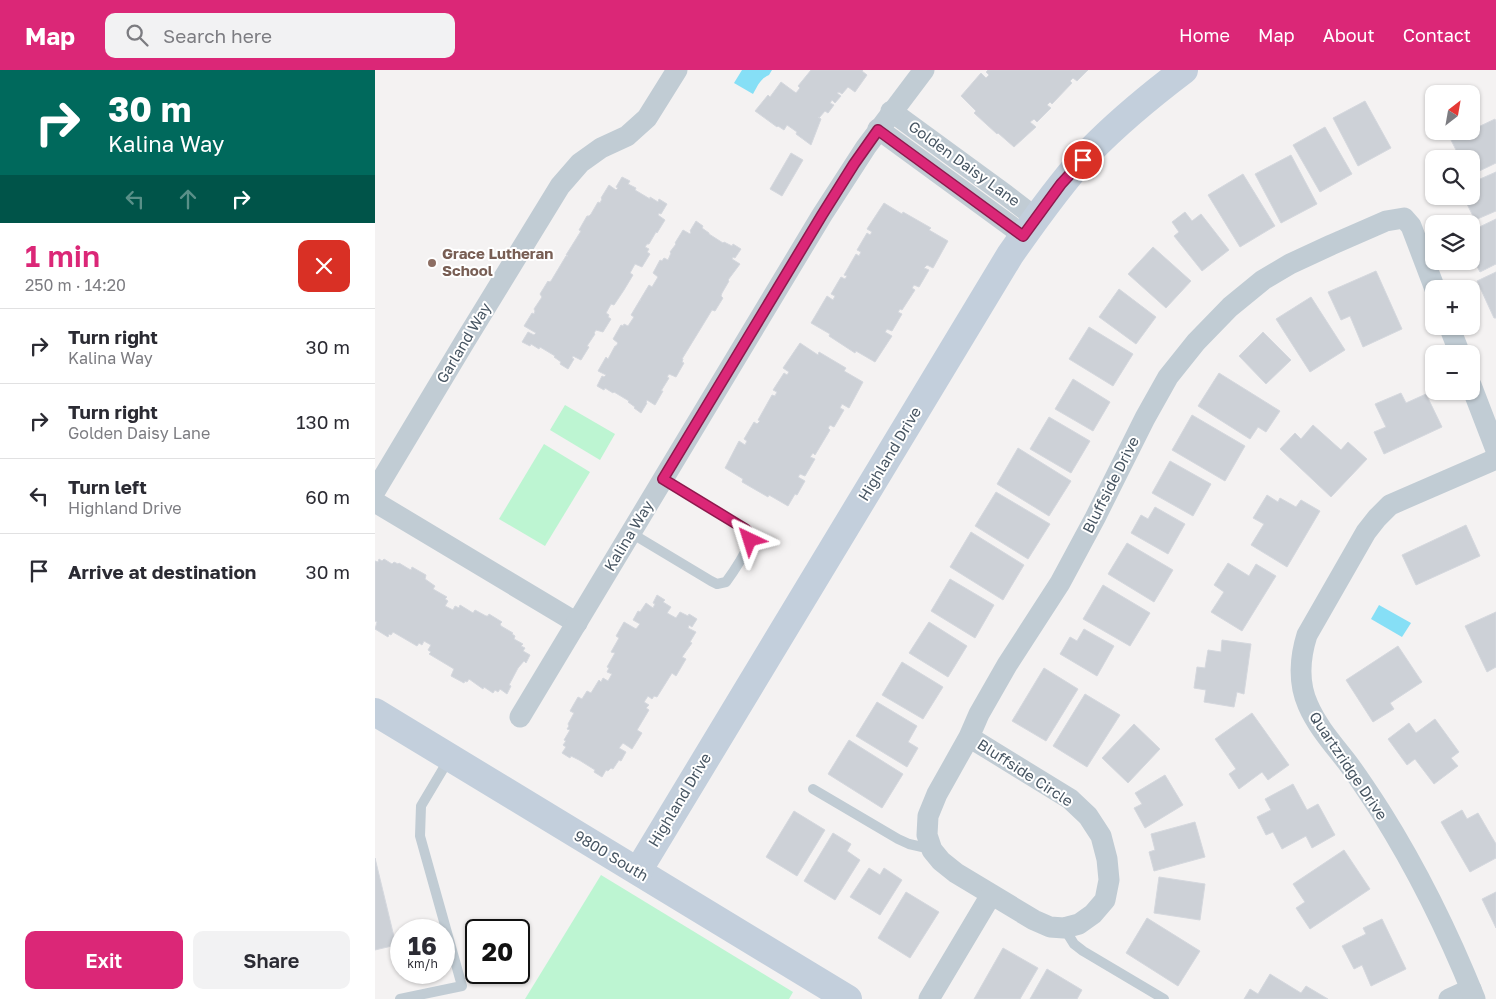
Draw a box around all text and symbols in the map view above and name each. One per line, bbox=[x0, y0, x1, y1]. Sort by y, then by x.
search box bbox=[105, 13, 455, 58]
text: Map bbox=[25, 21, 75, 50]
icon: search bbox=[123, 21, 151, 49]
text: Search here bbox=[163, 24, 272, 47]
text: Home bbox=[1179, 24, 1230, 46]
text: Map bbox=[1258, 24, 1295, 46]
text: About bbox=[1323, 24, 1375, 46]
text: Contact bbox=[1403, 24, 1471, 46]
north arrow bbox=[1425, 85, 1480, 140]
map controls bbox=[1425, 85, 1480, 400]
text: 30 m bbox=[108, 88, 191, 130]
icon: right bbox=[25, 90, 90, 155]
street label: Golden Daisy Lane bbox=[905, 117, 1024, 210]
text: Kalina Way bbox=[108, 130, 224, 157]
pin bbox=[1062, 139, 1104, 181]
icon: arrive bbox=[1069, 146, 1097, 174]
button: search bbox=[1425, 150, 1480, 205]
icon: left bbox=[121, 185, 149, 213]
icon: ahead bbox=[174, 185, 202, 213]
icon: right bbox=[227, 185, 255, 213]
button: layers bbox=[1425, 215, 1480, 270]
text: 1 min bbox=[25, 238, 100, 274]
button: close bbox=[298, 240, 350, 292]
place label: Grace Lutheran School bbox=[442, 244, 553, 279]
marker: Grace Lutheran School bbox=[426, 257, 438, 269]
text: 250 m · 14:20 bbox=[25, 275, 126, 295]
button: + bbox=[1425, 280, 1480, 335]
street label: Garland Way bbox=[432, 298, 495, 386]
text: Turn right bbox=[68, 325, 158, 348]
icon: right bbox=[25, 332, 53, 360]
text: 30 m bbox=[306, 335, 350, 358]
button: − bbox=[1425, 345, 1480, 400]
text: Kalina Way bbox=[68, 348, 153, 368]
text: Turn right bbox=[68, 400, 158, 423]
street label: Highland Drive bbox=[854, 403, 924, 504]
icon: right bbox=[25, 407, 53, 435]
text: 130 m bbox=[296, 410, 350, 433]
text: Golden Daisy Lane bbox=[68, 423, 210, 443]
street label: Bluffside Drive bbox=[1078, 433, 1142, 536]
text: Turn left bbox=[68, 475, 147, 498]
icon: left bbox=[25, 482, 53, 510]
text: 60 m bbox=[305, 485, 350, 508]
street label: Kalina Way bbox=[600, 496, 657, 574]
text: Highland Drive bbox=[68, 498, 182, 518]
position arrow bbox=[723, 513, 775, 565]
icon: arrive bbox=[25, 557, 53, 585]
text: Arrive at destination bbox=[68, 560, 256, 583]
text: 30 m bbox=[306, 560, 350, 583]
street label: Quartzridge Drive bbox=[1306, 708, 1392, 823]
street label: Bluffside Circle bbox=[974, 735, 1077, 810]
street label: Highland Drive bbox=[644, 749, 714, 850]
street label: 9800 South bbox=[571, 826, 652, 884]
speed limit sign: 20 bbox=[465, 919, 530, 984]
text: 16 bbox=[408, 930, 437, 961]
button: Exit bbox=[25, 931, 183, 989]
button: Share bbox=[193, 931, 350, 989]
text: km/h bbox=[407, 956, 438, 971]

